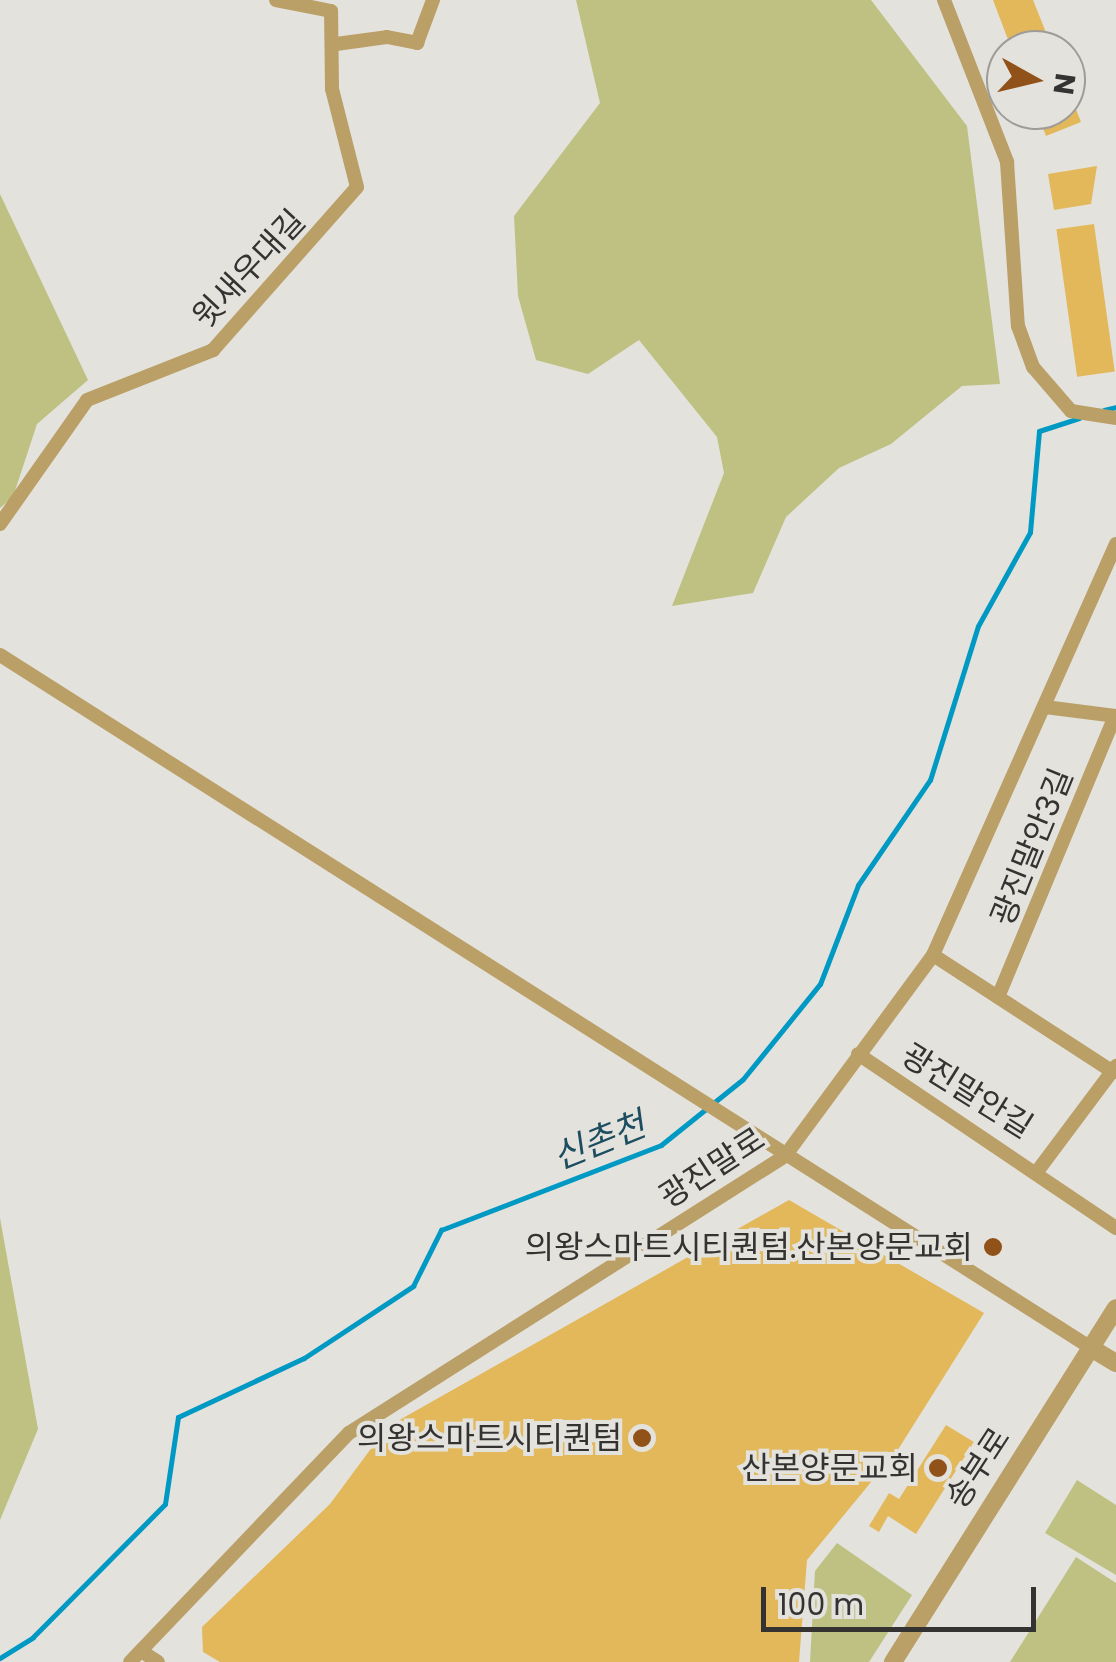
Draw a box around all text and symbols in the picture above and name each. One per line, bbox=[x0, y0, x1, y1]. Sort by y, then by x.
north arrow bbox=[986, 30, 1086, 130]
text: N bbox=[1043, 71, 1085, 97]
street label: 윗새우대길 bbox=[185, 202, 313, 336]
street label: 광진말안3길 bbox=[983, 763, 1081, 931]
street label: 광진말안길 bbox=[894, 1036, 1040, 1146]
water label: 신촌천 bbox=[546, 1103, 652, 1179]
street label: 광진말로 bbox=[652, 1120, 772, 1216]
place label: 의왕스마트시티퀀텀.산본양문교회 bbox=[525, 1228, 973, 1266]
marker: 의왕스마트시티퀀텀.산본양문교회 bbox=[982, 1236, 1004, 1258]
place label: 의왕스마트시티퀀텀 bbox=[357, 1419, 622, 1457]
street label: 송부로 bbox=[938, 1421, 1018, 1515]
marker: 의왕스마트시티퀀텀 bbox=[631, 1427, 653, 1449]
place label: 산본양문교회 bbox=[741, 1449, 918, 1487]
marker: 산본양문교회 bbox=[927, 1457, 949, 1479]
scale bar bbox=[766, 1567, 1041, 1629]
text: 100 m bbox=[778, 1583, 864, 1626]

